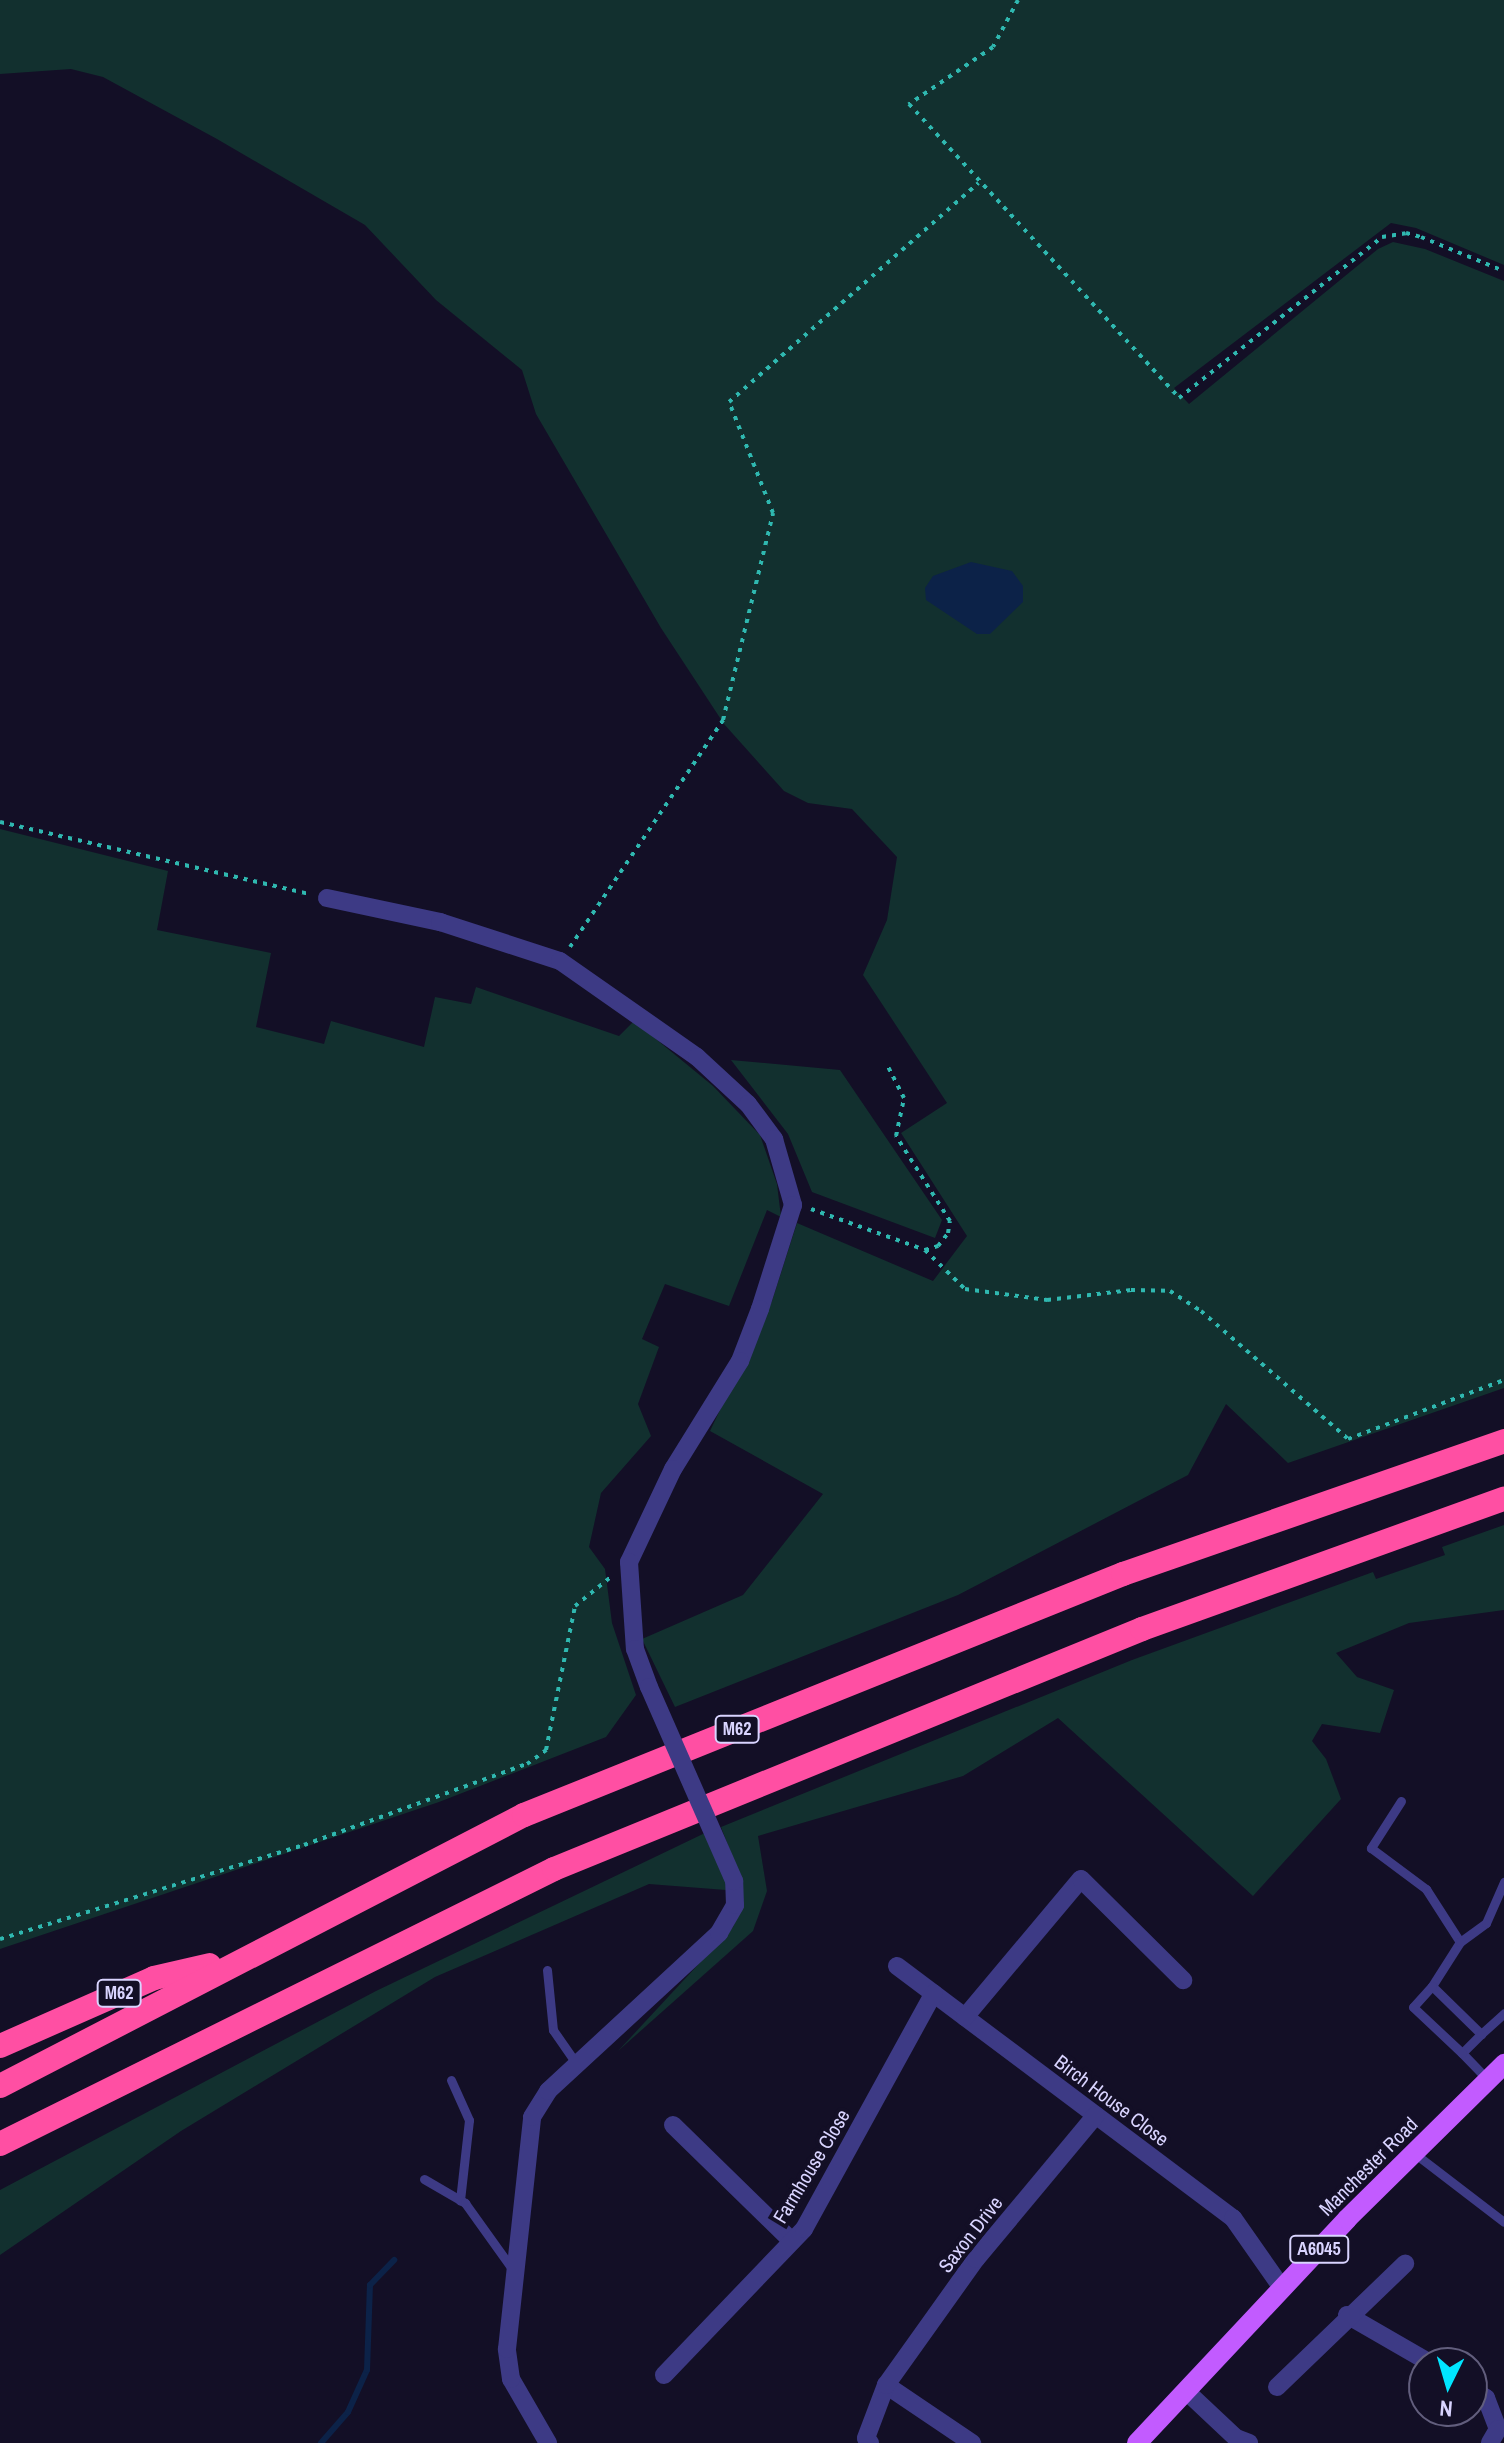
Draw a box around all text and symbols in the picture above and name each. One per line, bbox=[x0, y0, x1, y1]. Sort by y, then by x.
road number: M62 bbox=[713, 1715, 761, 1743]
road number: M62 bbox=[95, 1979, 143, 2007]
street label: Birch House Close bbox=[1050, 2049, 1174, 2151]
street label: Farmhouse Close bbox=[768, 2105, 854, 2227]
street label: Manchester Road bbox=[1314, 2112, 1422, 2220]
street label: Saxon Drive bbox=[933, 2191, 1007, 2277]
road number: A6045 bbox=[1289, 2235, 1349, 2263]
north arrow bbox=[1408, 2347, 1488, 2427]
text: N bbox=[1438, 2393, 1454, 2424]

